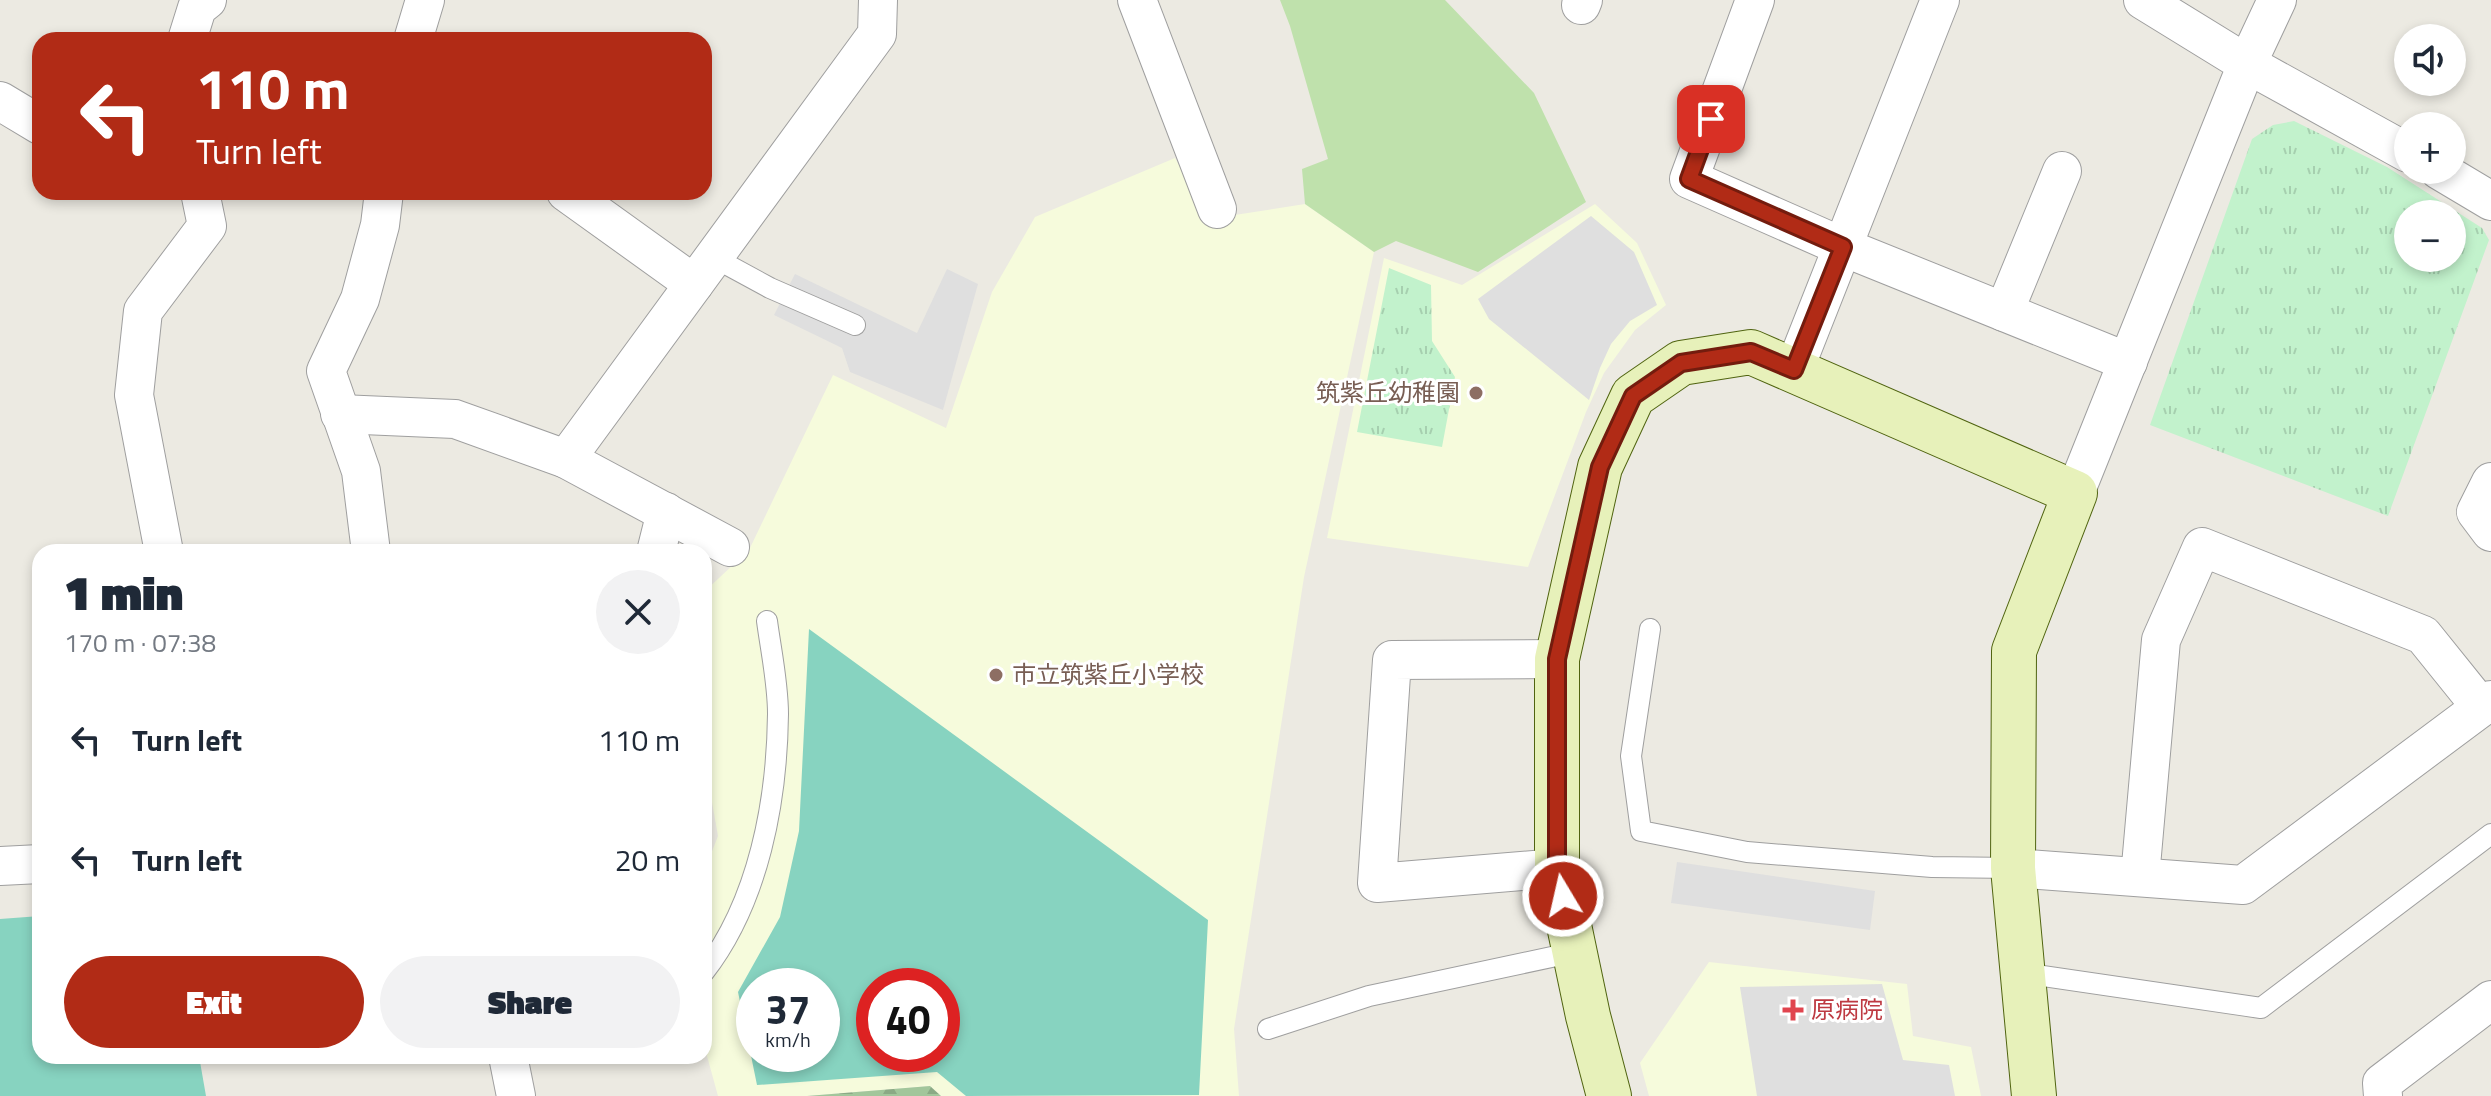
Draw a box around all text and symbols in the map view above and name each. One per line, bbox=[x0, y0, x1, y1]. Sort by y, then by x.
map controls bbox=[2394, 24, 2466, 272]
button: sound bbox=[2394, 24, 2466, 96]
text: 110 m bbox=[196, 46, 349, 131]
icon: left bbox=[64, 64, 168, 168]
pin bbox=[1677, 85, 1745, 153]
icon: arrive bbox=[1689, 97, 1733, 141]
button: + bbox=[2394, 112, 2466, 184]
text: Turn left bbox=[196, 123, 322, 178]
button: − bbox=[2394, 200, 2466, 272]
place label: 筑紫丘幼稚園 bbox=[1316, 374, 1460, 410]
marker: 筑紫丘幼稚園 bbox=[1467, 384, 1485, 402]
text: 1 min bbox=[64, 556, 183, 629]
button: close bbox=[596, 570, 680, 654]
text: 170 m · 07:38 bbox=[64, 623, 216, 662]
place label: 市立筑紫丘小学校 bbox=[1012, 656, 1204, 692]
marker: 市立筑紫丘小学校 bbox=[987, 666, 1005, 684]
text: Turn left bbox=[132, 717, 242, 763]
text: 110 m bbox=[598, 717, 680, 763]
icon: left bbox=[64, 718, 108, 762]
text: Turn left bbox=[132, 837, 242, 883]
text: 20 m bbox=[615, 837, 680, 883]
icon: left bbox=[64, 838, 108, 882]
position arrow bbox=[1521, 854, 1605, 938]
button: Exit bbox=[64, 956, 364, 1048]
button: Share bbox=[380, 956, 680, 1048]
speed limit sign: 40 bbox=[856, 968, 960, 1072]
text: 37 bbox=[766, 979, 810, 1040]
place label: 原病院 bbox=[1811, 991, 1883, 1027]
marker: 原病院 bbox=[1782, 999, 1804, 1021]
text: km/h bbox=[765, 1024, 811, 1055]

